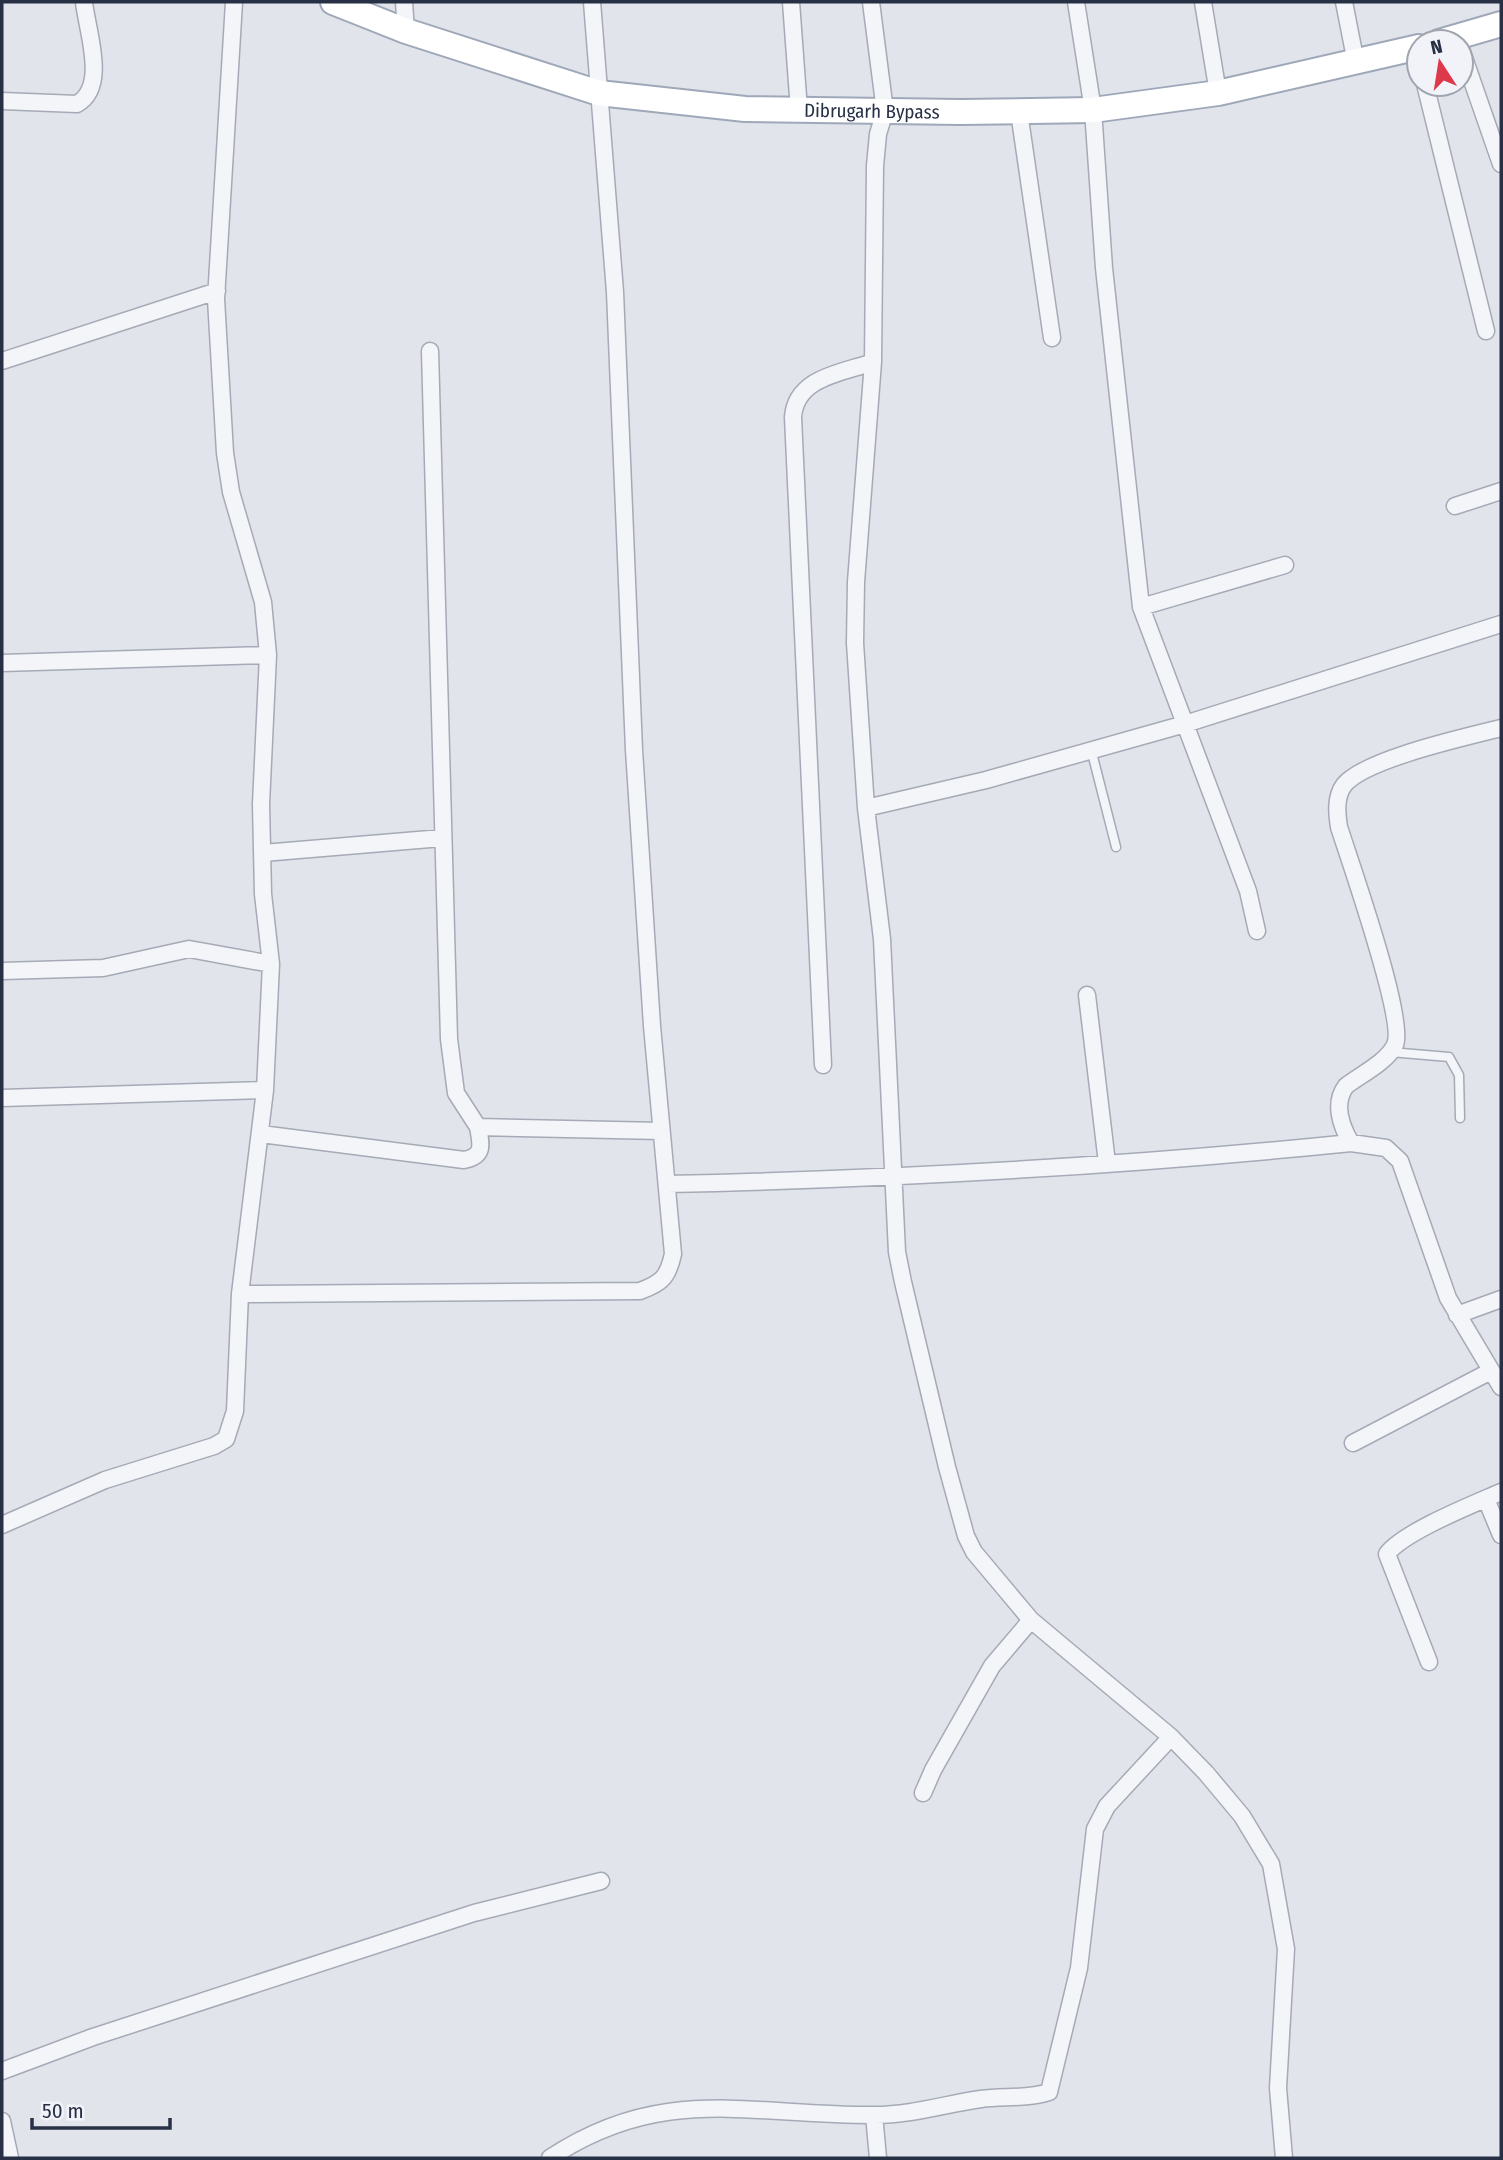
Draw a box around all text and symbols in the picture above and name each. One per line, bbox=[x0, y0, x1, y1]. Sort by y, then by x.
north arrow bbox=[1405, 28, 1475, 98]
text: N bbox=[1429, 34, 1445, 59]
street label: Dibrugarh Bypass bbox=[804, 98, 940, 123]
scale bar bbox=[32, 2086, 170, 2130]
text: 50 m bbox=[42, 2098, 84, 2124]

